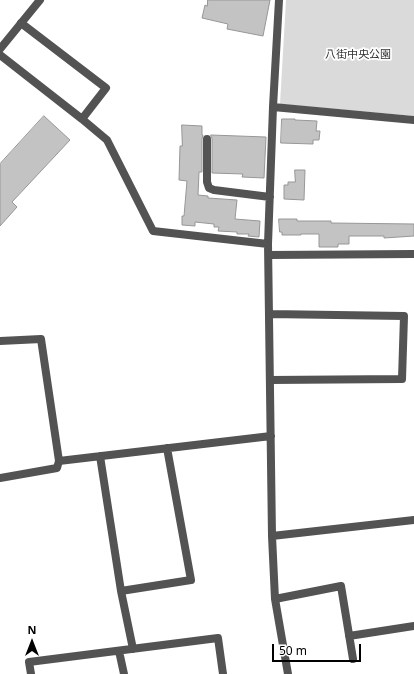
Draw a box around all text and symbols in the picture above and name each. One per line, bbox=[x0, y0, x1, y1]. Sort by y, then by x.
park label: 八街中央公園 bbox=[325, 48, 391, 62]
north arrow bbox=[12, 622, 52, 662]
text: N bbox=[28, 622, 36, 637]
scale bar bbox=[274, 636, 363, 662]
text: 50 m bbox=[279, 642, 307, 659]

